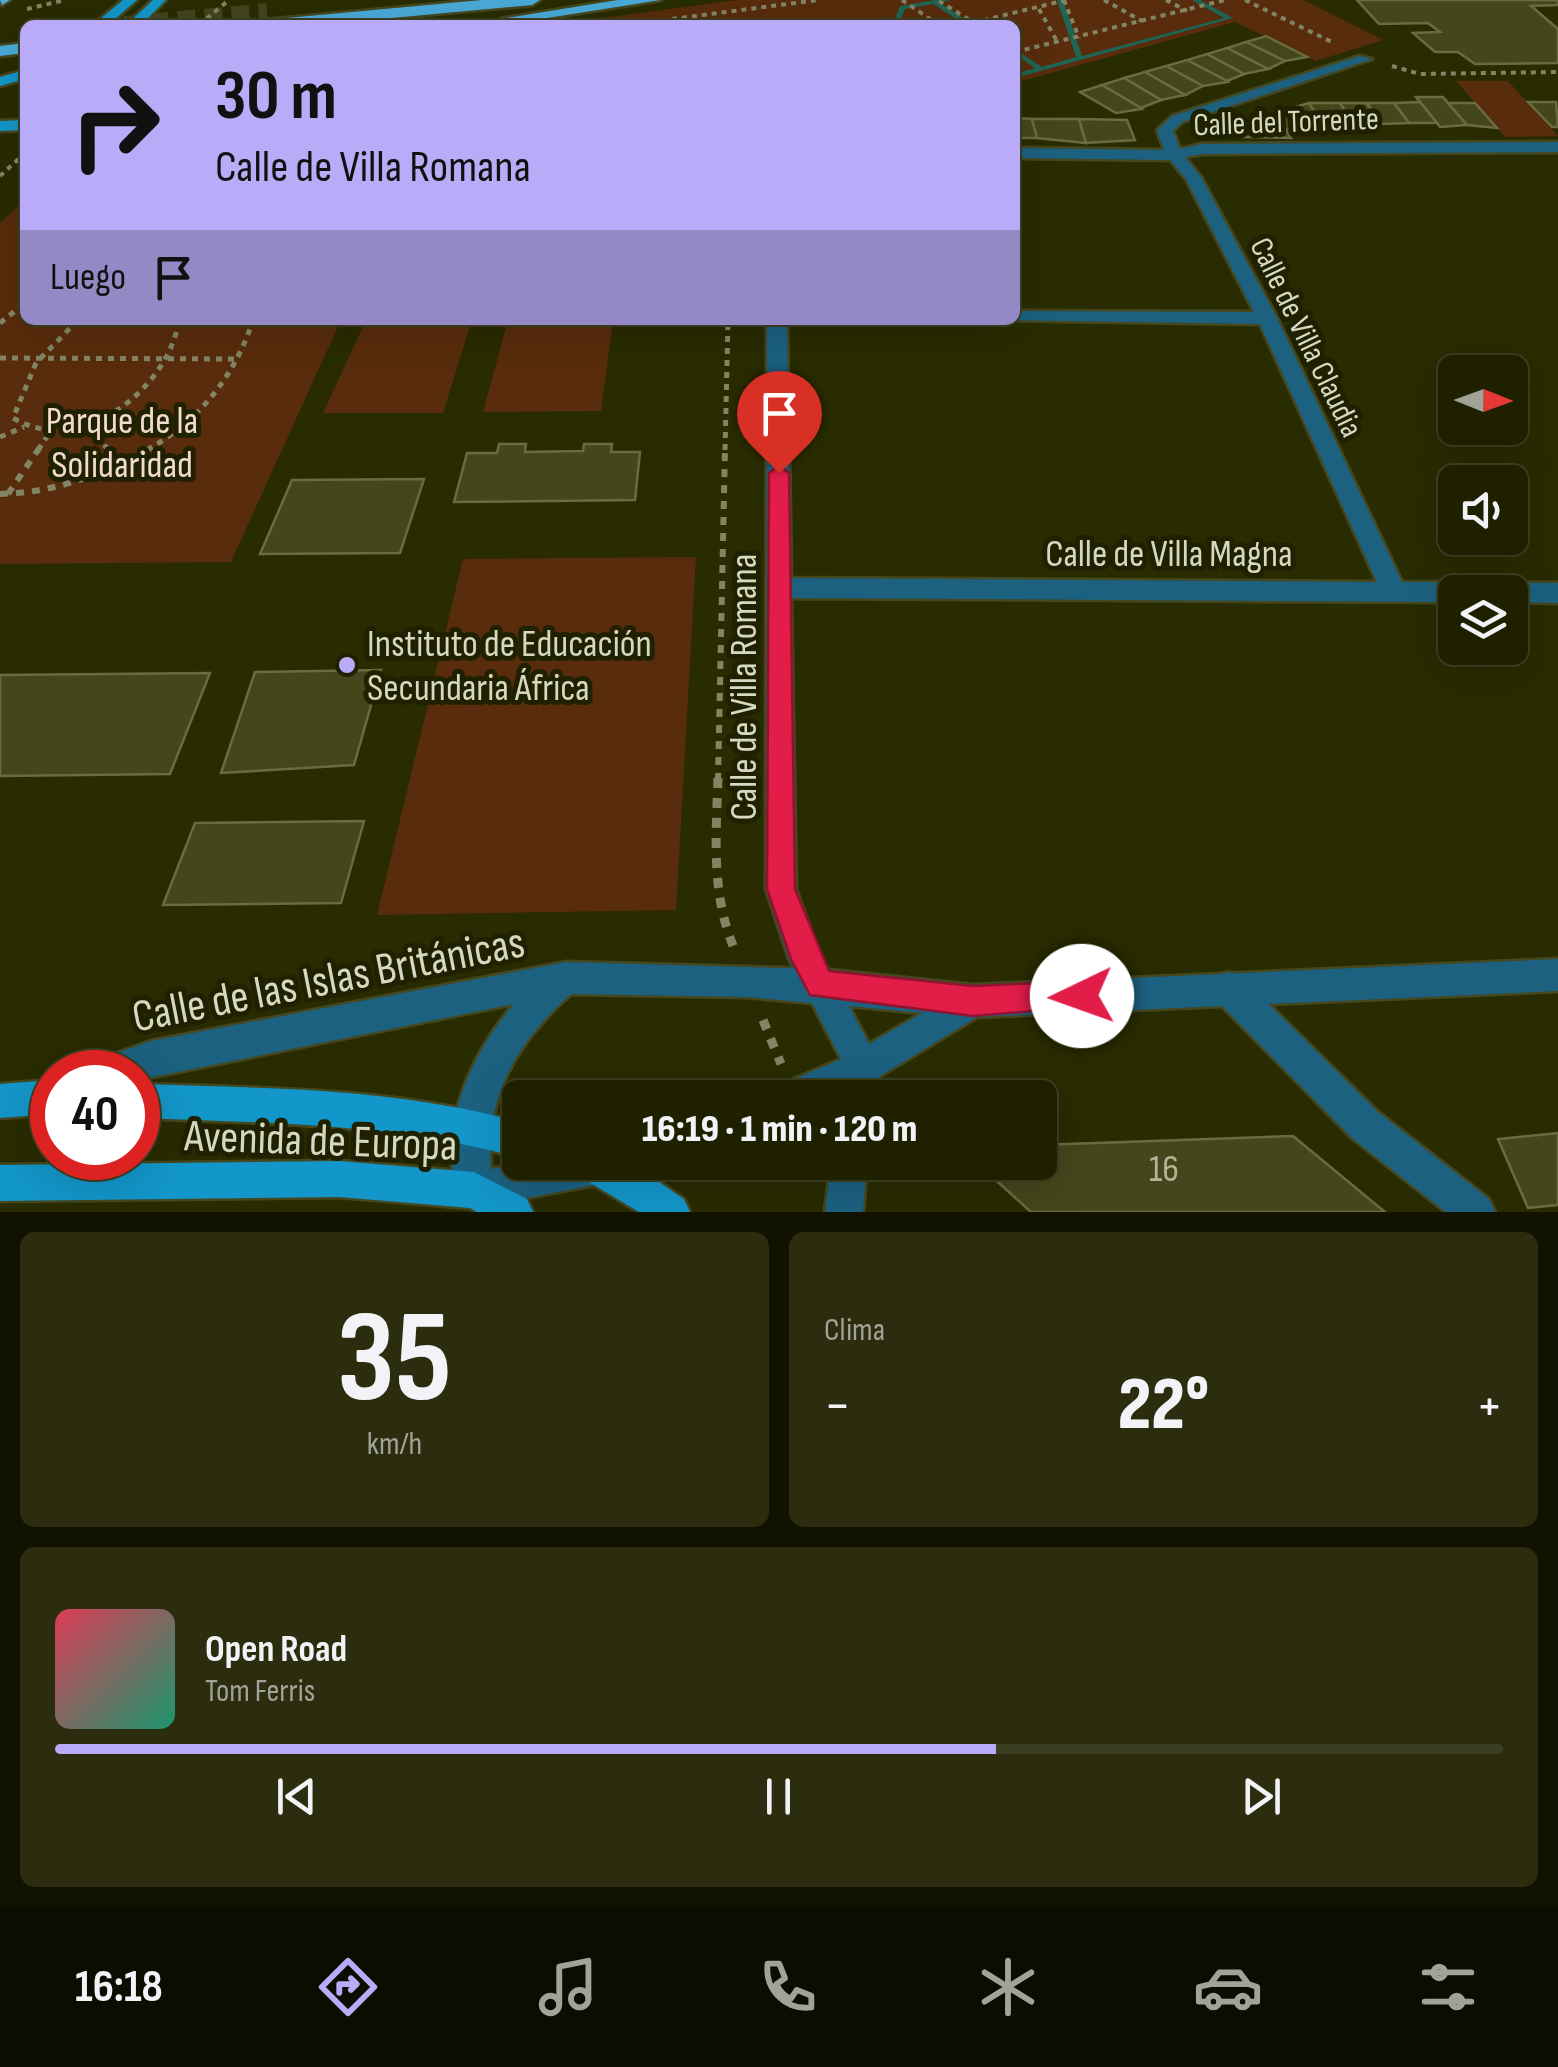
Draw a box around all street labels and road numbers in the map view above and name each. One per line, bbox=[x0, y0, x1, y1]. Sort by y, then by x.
street label: Calle del Torrente bbox=[1193, 100, 1379, 145]
street label: Calle de Villa Claudia bbox=[1241, 232, 1371, 444]
street label: Calle de Villa Magna bbox=[1045, 532, 1293, 577]
street label: Calle de Villa Romana bbox=[722, 554, 767, 820]
street label: Calle de las Islas Británicas bbox=[128, 915, 529, 1045]
street label: Avenida de Europa bbox=[183, 1109, 458, 1174]

